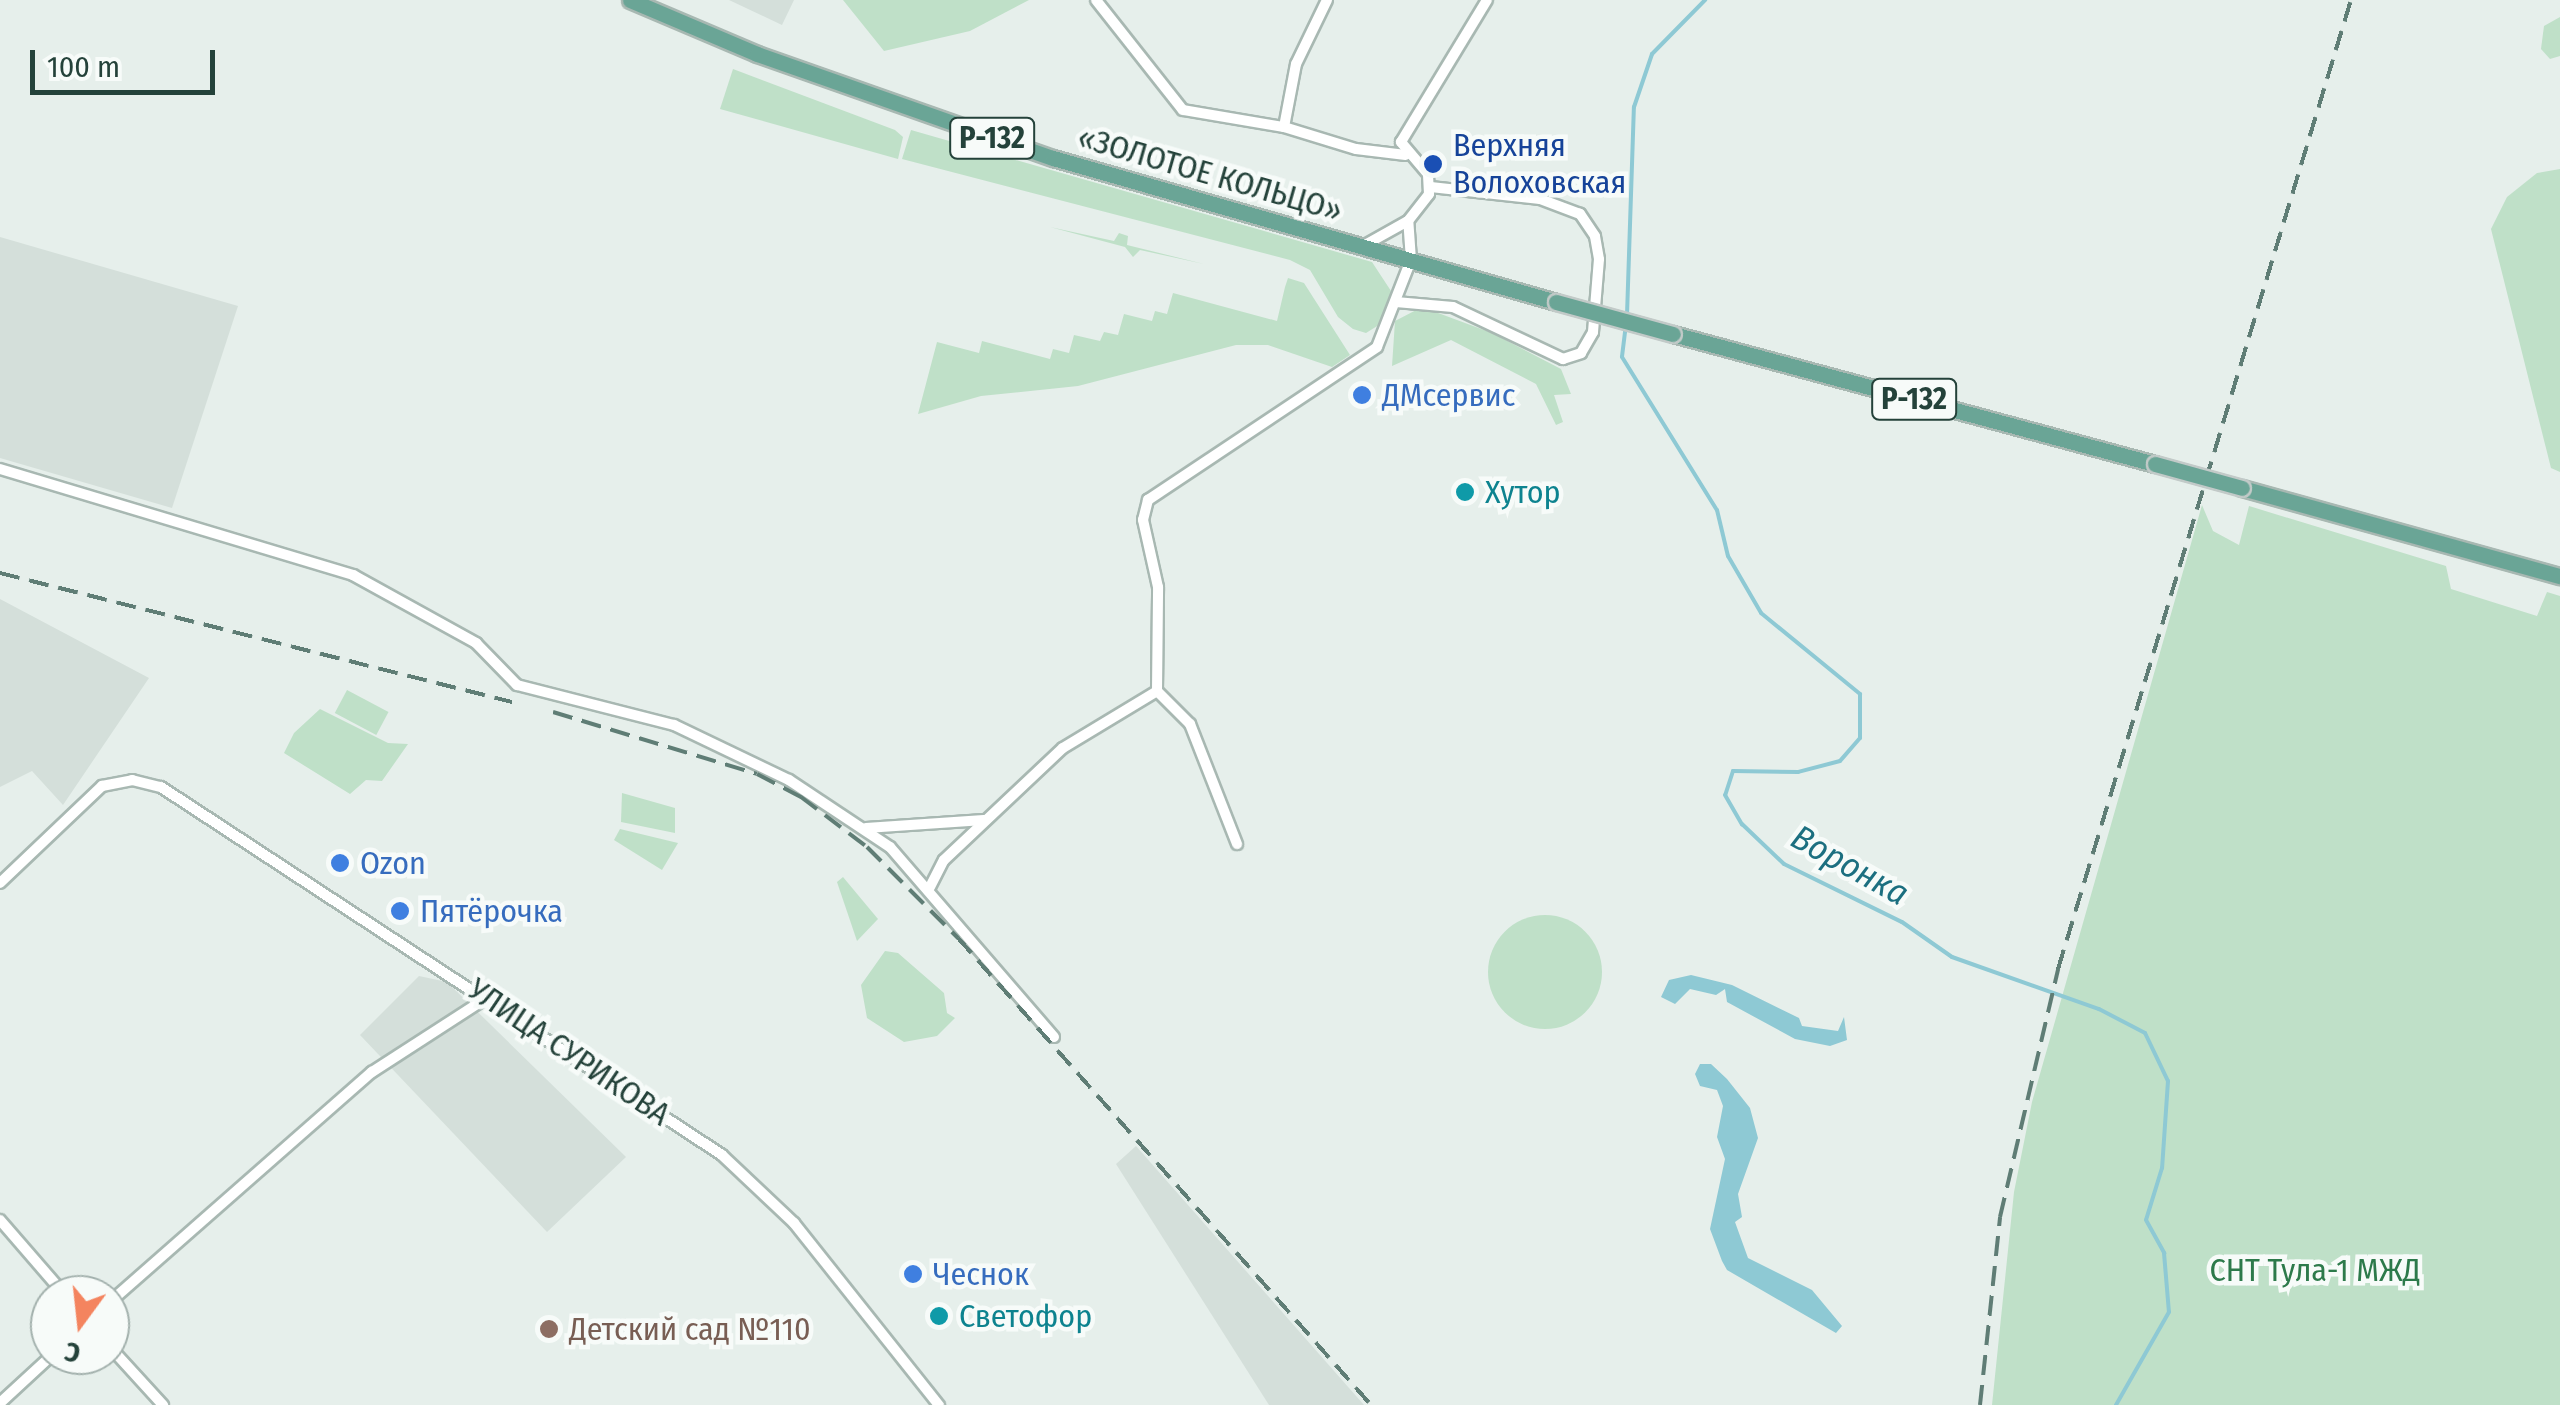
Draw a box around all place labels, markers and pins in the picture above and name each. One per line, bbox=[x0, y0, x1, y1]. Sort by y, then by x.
place label: Верхняя Волоховская bbox=[1453, 127, 1626, 202]
marker: Верхняя Волоховская bbox=[1422, 153, 1444, 175]
place label: ДМсервис bbox=[1382, 376, 1515, 414]
marker: ДМсервис bbox=[1351, 384, 1373, 406]
place label: Хутор bbox=[1485, 473, 1561, 511]
marker: Хутор bbox=[1454, 481, 1476, 503]
place label: Ozon bbox=[360, 844, 426, 882]
marker: Ozon bbox=[329, 852, 351, 874]
place label: Пятёрочка bbox=[420, 892, 563, 930]
marker: Пятёрочка bbox=[389, 900, 411, 922]
place label: Чеснок bbox=[933, 1255, 1029, 1293]
marker: Чеснок bbox=[902, 1263, 924, 1285]
place label: Светофор bbox=[959, 1297, 1092, 1335]
marker: Светофор bbox=[928, 1305, 950, 1327]
place label: Детский сад №110 bbox=[569, 1310, 811, 1348]
marker: Детский сад №110 bbox=[538, 1318, 560, 1340]

